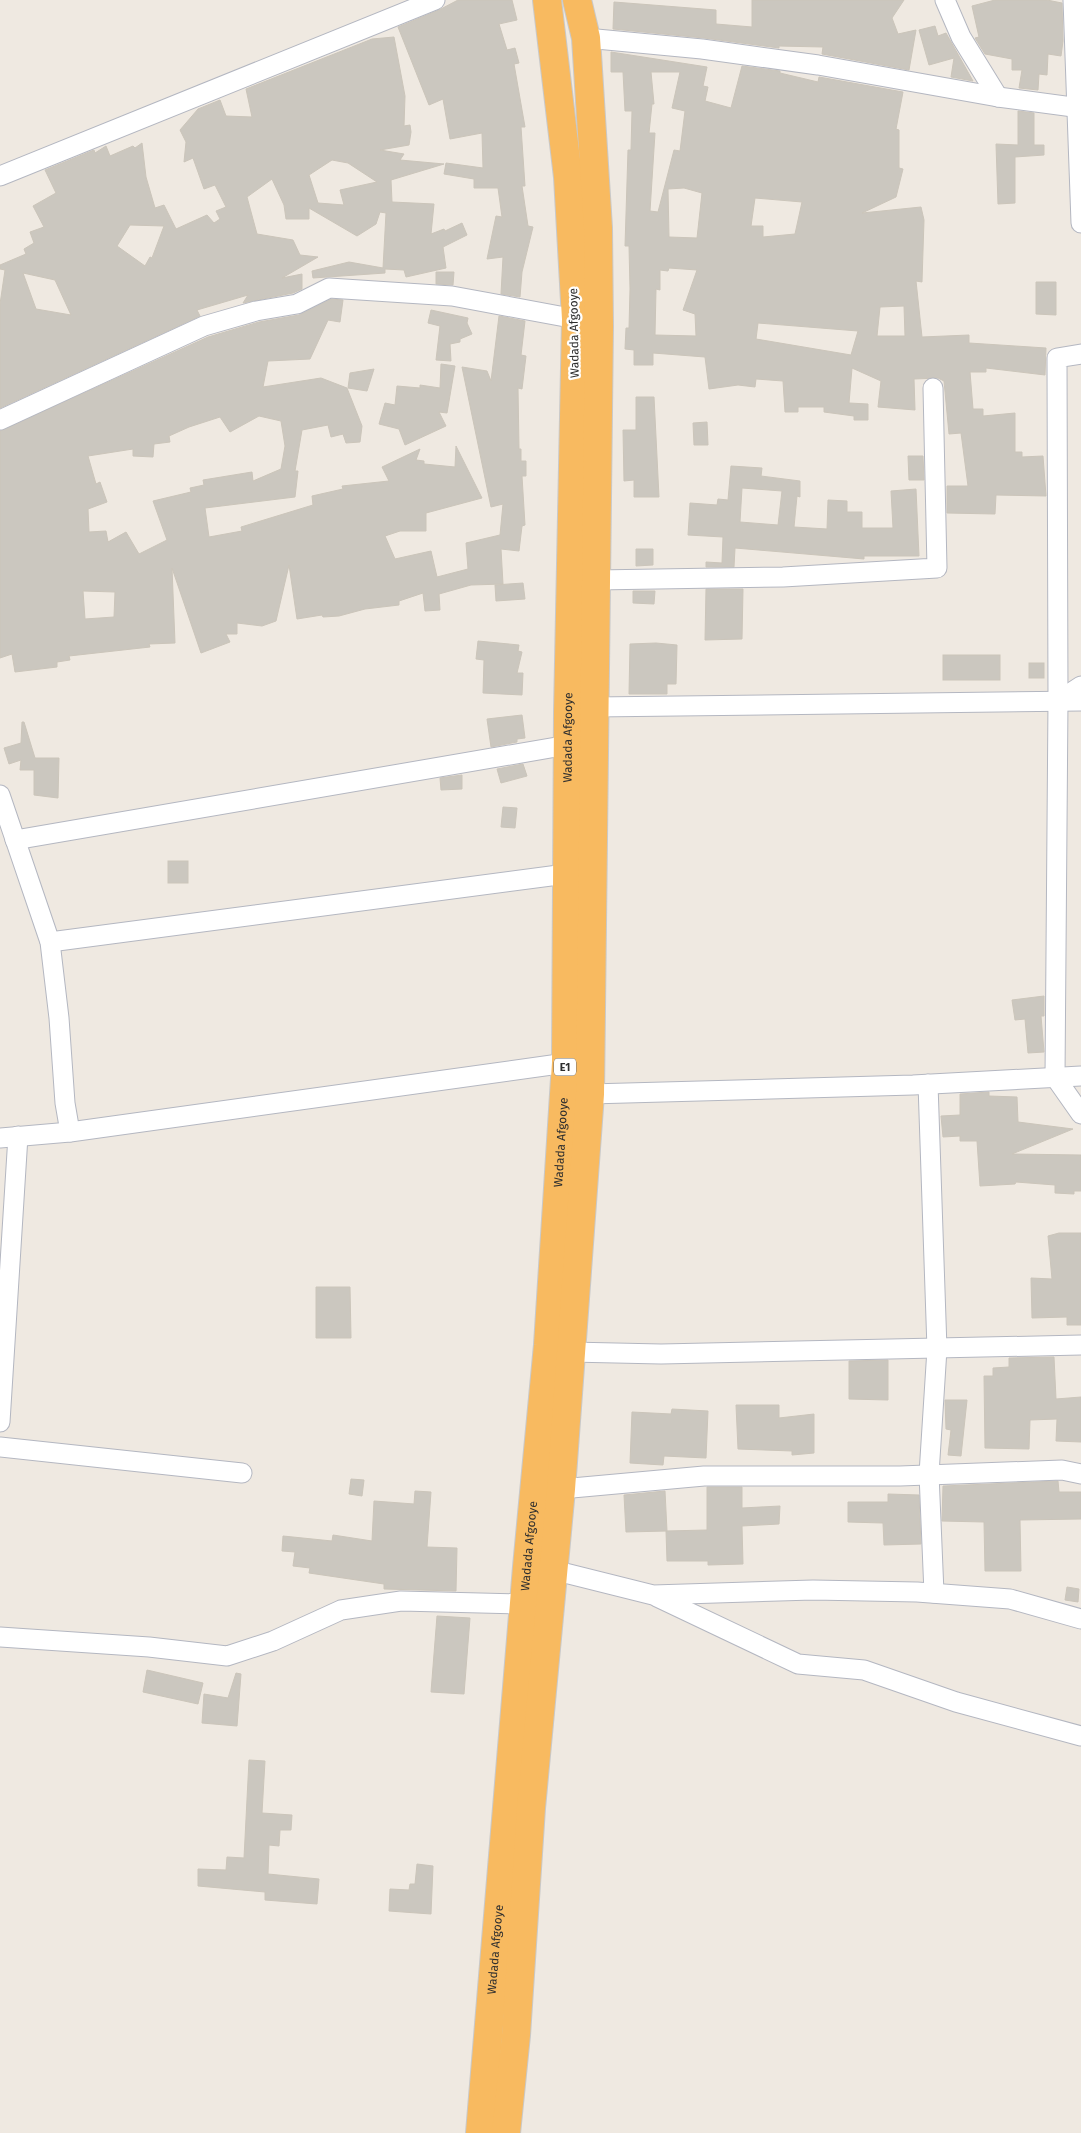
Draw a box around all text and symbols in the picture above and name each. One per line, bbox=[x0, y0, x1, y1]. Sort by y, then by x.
street label: Wadada Afgooye bbox=[566, 288, 582, 378]
street label: Wadada Afgooye bbox=[561, 692, 575, 783]
road number: E1 bbox=[554, 1058, 576, 1076]
street label: Wadada Afgooye bbox=[551, 1097, 571, 1188]
street label: Wadada Afgooye bbox=[518, 1501, 540, 1591]
street label: Wadada Afgooye bbox=[485, 1904, 506, 1995]

